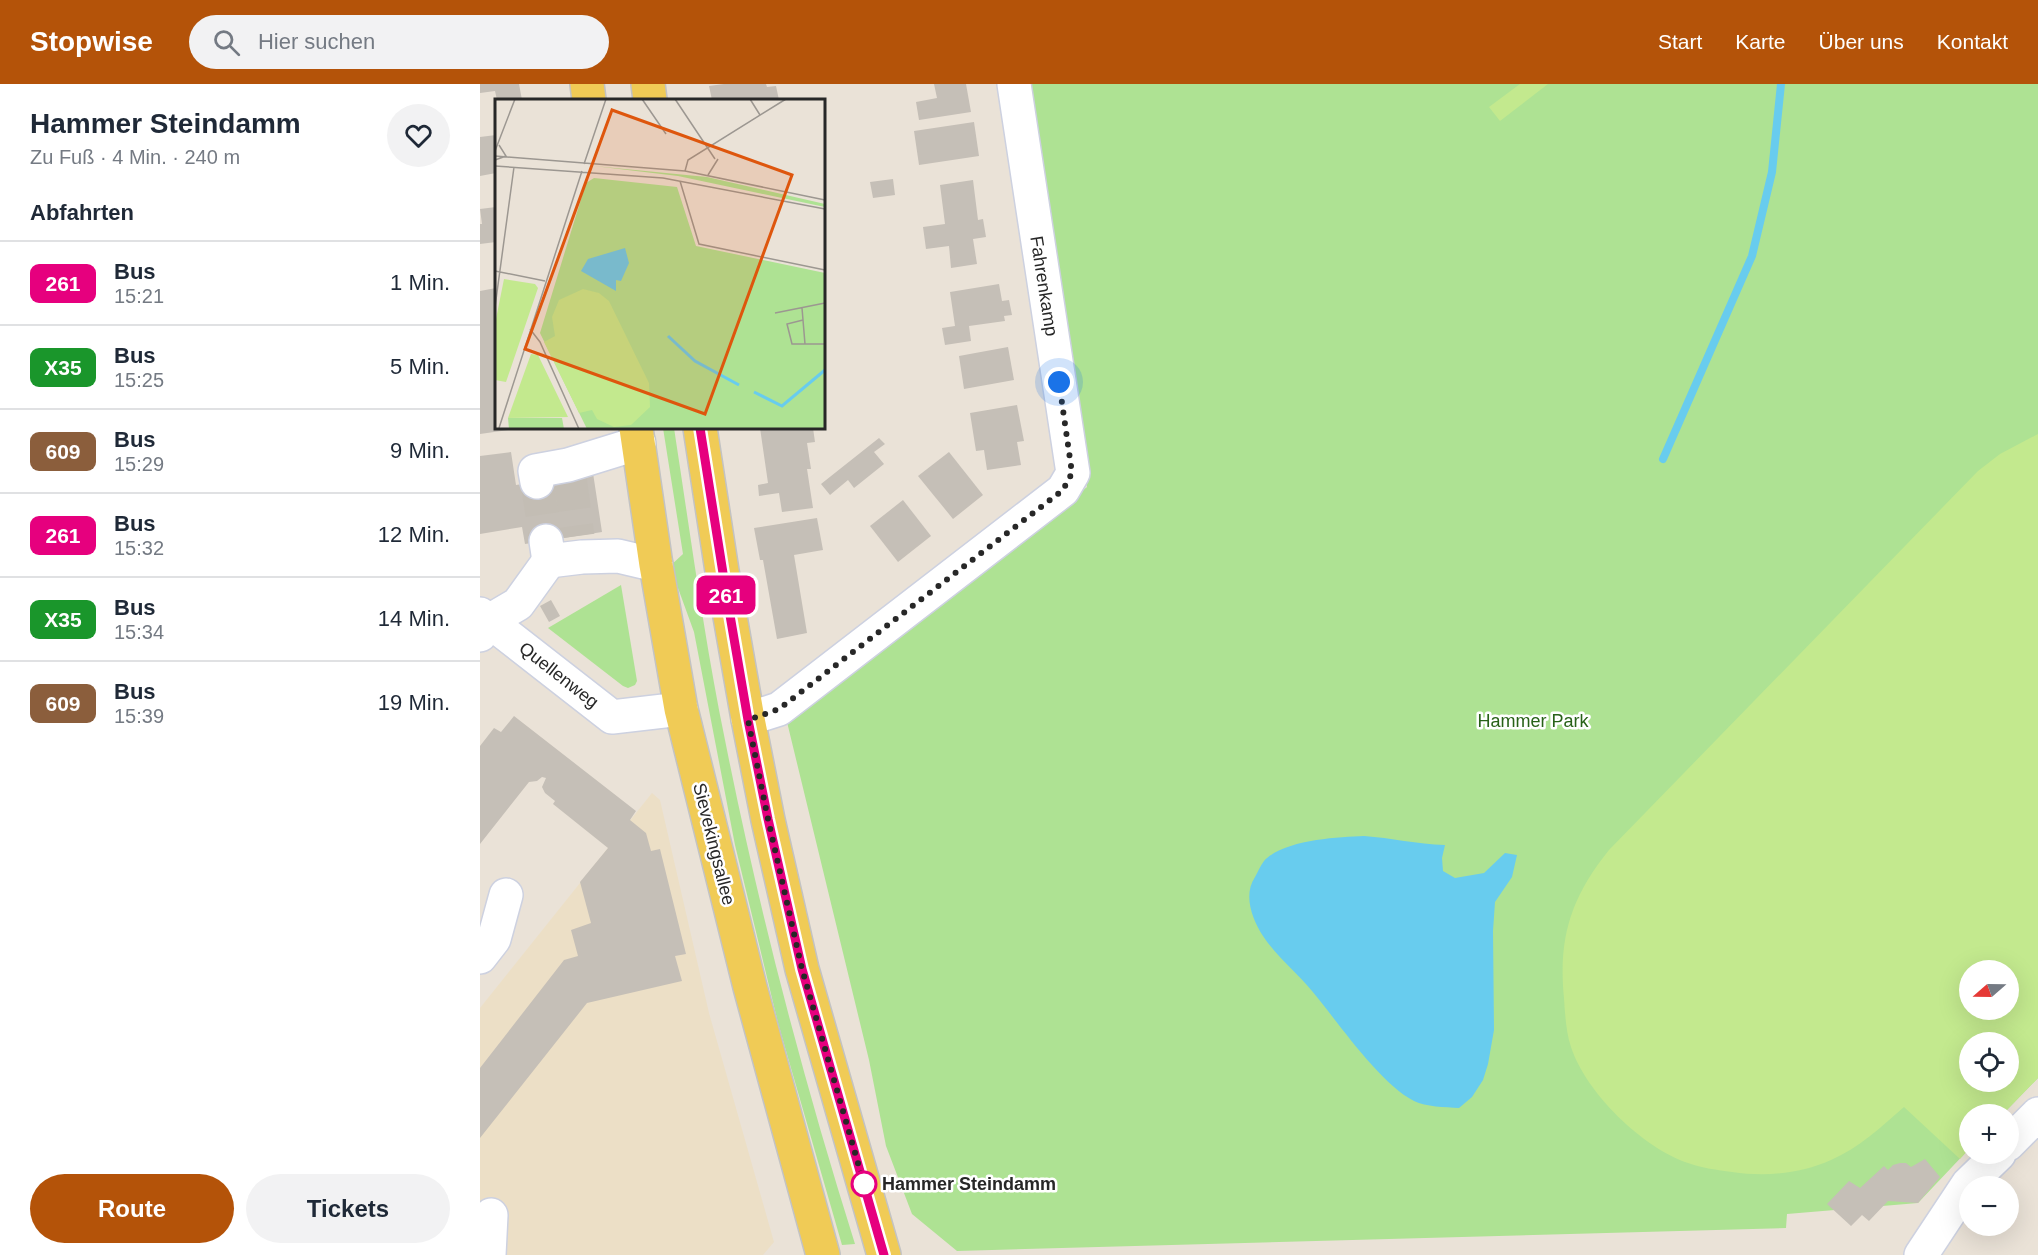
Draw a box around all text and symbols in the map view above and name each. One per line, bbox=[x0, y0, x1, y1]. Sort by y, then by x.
search box bbox=[189, 15, 609, 69]
text: Stopwise bbox=[30, 26, 153, 57]
icon: search bbox=[210, 26, 243, 59]
text: Hier suchen bbox=[258, 29, 375, 54]
text: Start bbox=[1658, 30, 1702, 53]
text: Karte bbox=[1735, 30, 1786, 53]
text: Über uns bbox=[1819, 30, 1904, 53]
text: Kontakt bbox=[1937, 30, 2008, 53]
inset map bbox=[495, 99, 825, 429]
button: heart bbox=[387, 104, 450, 167]
text: Hammer Steindamm bbox=[30, 108, 301, 139]
text: Zu Fuß · 4 Min. · 240 m bbox=[30, 146, 240, 168]
text: Abfahrten bbox=[30, 200, 134, 225]
street label: Fahrenkamp bbox=[1026, 235, 1062, 337]
text: Bus bbox=[114, 259, 156, 284]
text: 1 Min. bbox=[390, 270, 450, 295]
text: 261 bbox=[45, 272, 81, 295]
text: 15:21 bbox=[114, 285, 164, 307]
text: Bus bbox=[114, 343, 156, 368]
text: 5 Min. bbox=[390, 354, 450, 379]
text: X35 bbox=[44, 356, 82, 379]
your location bbox=[1044, 367, 1074, 397]
text: 15:25 bbox=[114, 369, 164, 391]
text: Bus bbox=[114, 427, 156, 452]
text: 9 Min. bbox=[390, 438, 450, 463]
text: 609 bbox=[45, 440, 81, 463]
text: 15:29 bbox=[114, 453, 164, 475]
text: Bus bbox=[114, 511, 156, 536]
text: 12 Min. bbox=[378, 522, 450, 547]
text: 261 bbox=[45, 524, 81, 547]
text: 15:32 bbox=[114, 537, 164, 559]
line badge: 261 bbox=[692, 576, 760, 614]
text: 261 bbox=[708, 584, 744, 607]
text: Bus bbox=[114, 595, 156, 620]
text: 14 Min. bbox=[378, 606, 450, 631]
text: X35 bbox=[44, 608, 82, 631]
text: 15:34 bbox=[114, 621, 164, 643]
street label: Quellenweg bbox=[515, 638, 603, 712]
text: Bus bbox=[114, 679, 156, 704]
text: 19 Min. bbox=[378, 690, 450, 715]
text: 609 bbox=[45, 692, 81, 715]
text: 15:39 bbox=[114, 705, 164, 727]
park label: Hammer Park bbox=[1477, 711, 1590, 731]
street label: Sievekingsallee bbox=[689, 781, 739, 907]
north arrow bbox=[1959, 960, 2019, 1020]
map controls bbox=[1959, 960, 2019, 1236]
button: locate bbox=[1959, 1032, 2019, 1092]
button: + bbox=[1959, 1104, 2019, 1164]
marker: Hammer Steindamm bbox=[851, 1171, 877, 1197]
button: Route bbox=[30, 1174, 234, 1243]
button: Tickets bbox=[246, 1174, 450, 1243]
place label: Hammer Steindamm bbox=[882, 1174, 1056, 1194]
button: − bbox=[1959, 1176, 2019, 1236]

